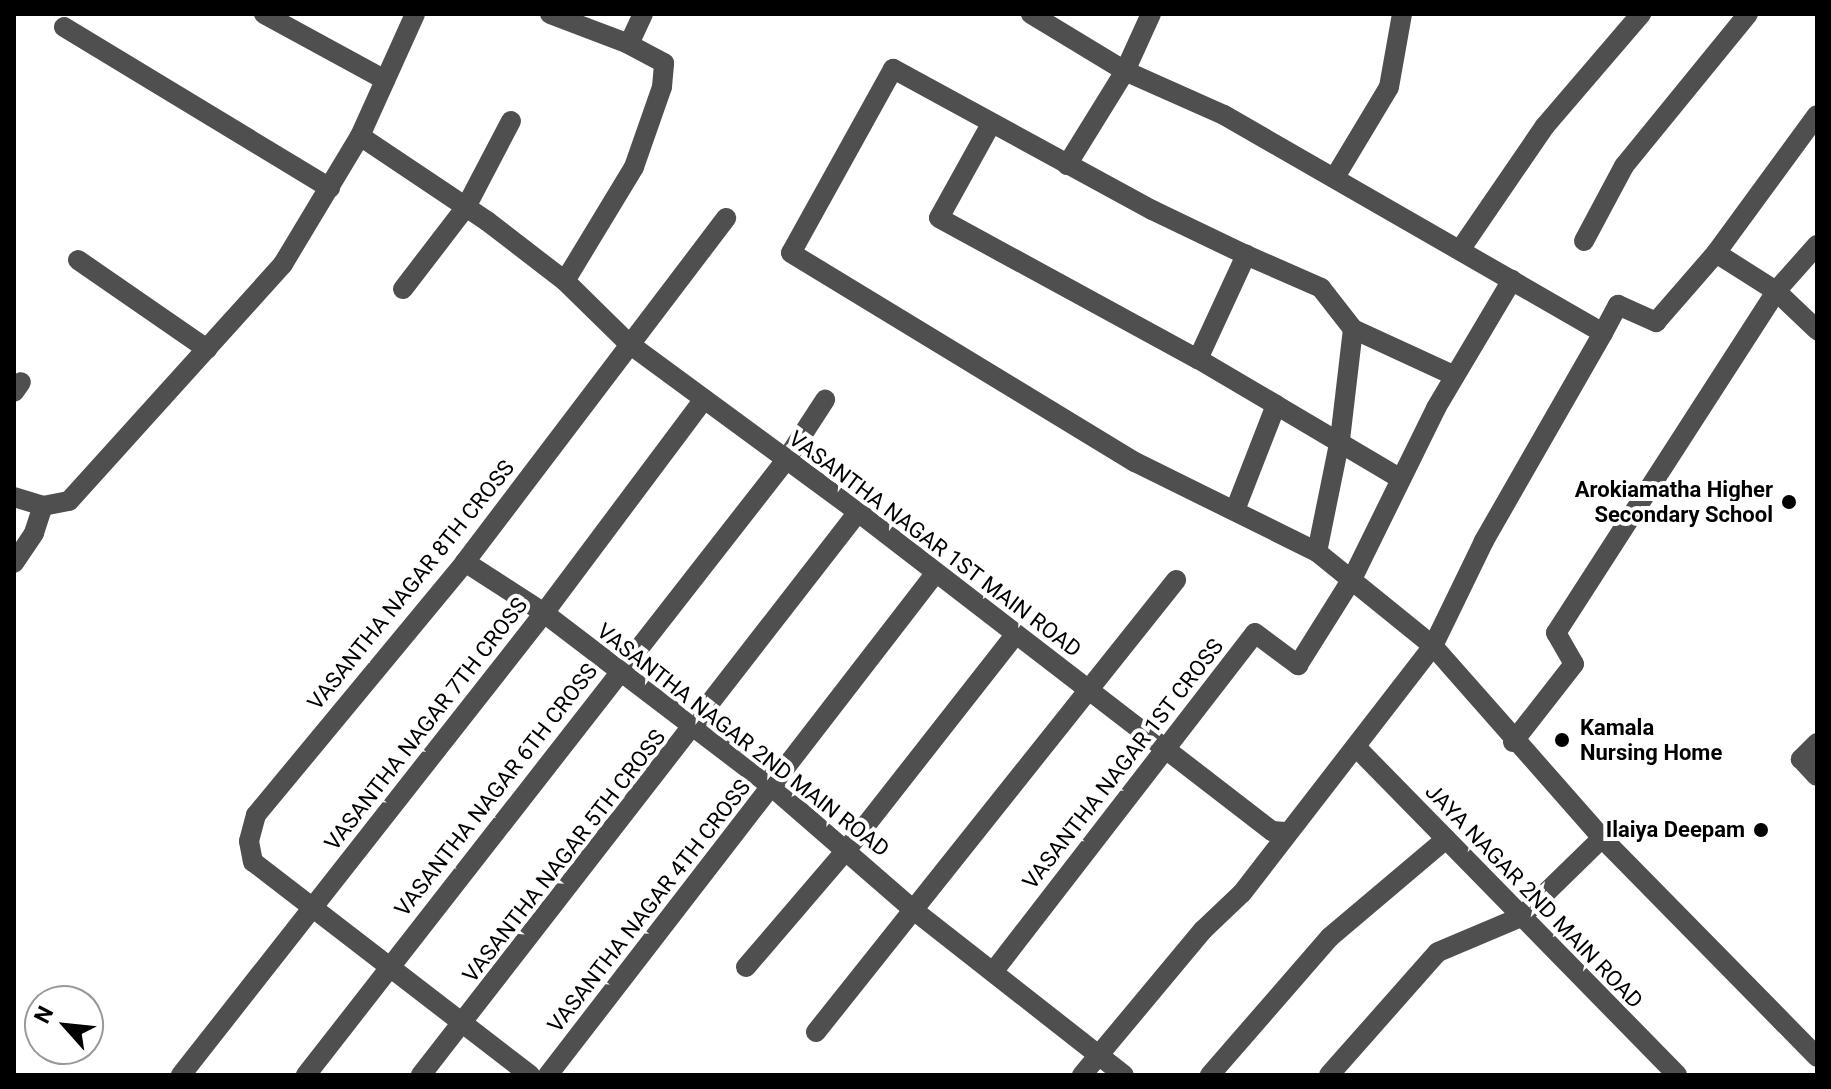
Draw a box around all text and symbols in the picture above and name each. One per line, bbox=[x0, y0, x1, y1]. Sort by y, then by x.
street label: VASANTHA NAGAR 1ST MAIN ROAD bbox=[783, 425, 1087, 663]
street label: VASANTHA NAGAR 8TH CROSS bbox=[302, 455, 520, 715]
place label: Arokiamatha Higher Secondary School bbox=[1575, 476, 1773, 528]
marker: Arokiamatha Higher Secondary School bbox=[1780, 493, 1798, 511]
street label: VASANTHA NAGAR 7TH CROSS bbox=[319, 592, 533, 856]
street label: VASANTHA NAGAR 2ND MAIN ROAD bbox=[592, 618, 894, 862]
street label: VASANTHA NAGAR 1ST CROSS bbox=[1017, 633, 1229, 895]
street label: VASANTHA NAGAR 6TH CROSS bbox=[389, 658, 603, 922]
place label: Kamala Nursing Home bbox=[1580, 714, 1722, 766]
street label: VASANTHA NAGAR 5TH CROSS bbox=[457, 724, 671, 988]
marker: Kamala Nursing Home bbox=[1551, 729, 1573, 751]
street label: VASANTHA NAGAR 4TH CROSS bbox=[542, 774, 756, 1038]
street label: JAYA NAGAR 2ND MAIN ROAD bbox=[1420, 778, 1648, 1014]
place label: Ilaiya Deepam bbox=[1606, 817, 1745, 843]
marker: Ilaiya Deepam bbox=[1752, 821, 1770, 839]
north arrow bbox=[24, 985, 104, 1065]
text: N bbox=[29, 1002, 59, 1027]

